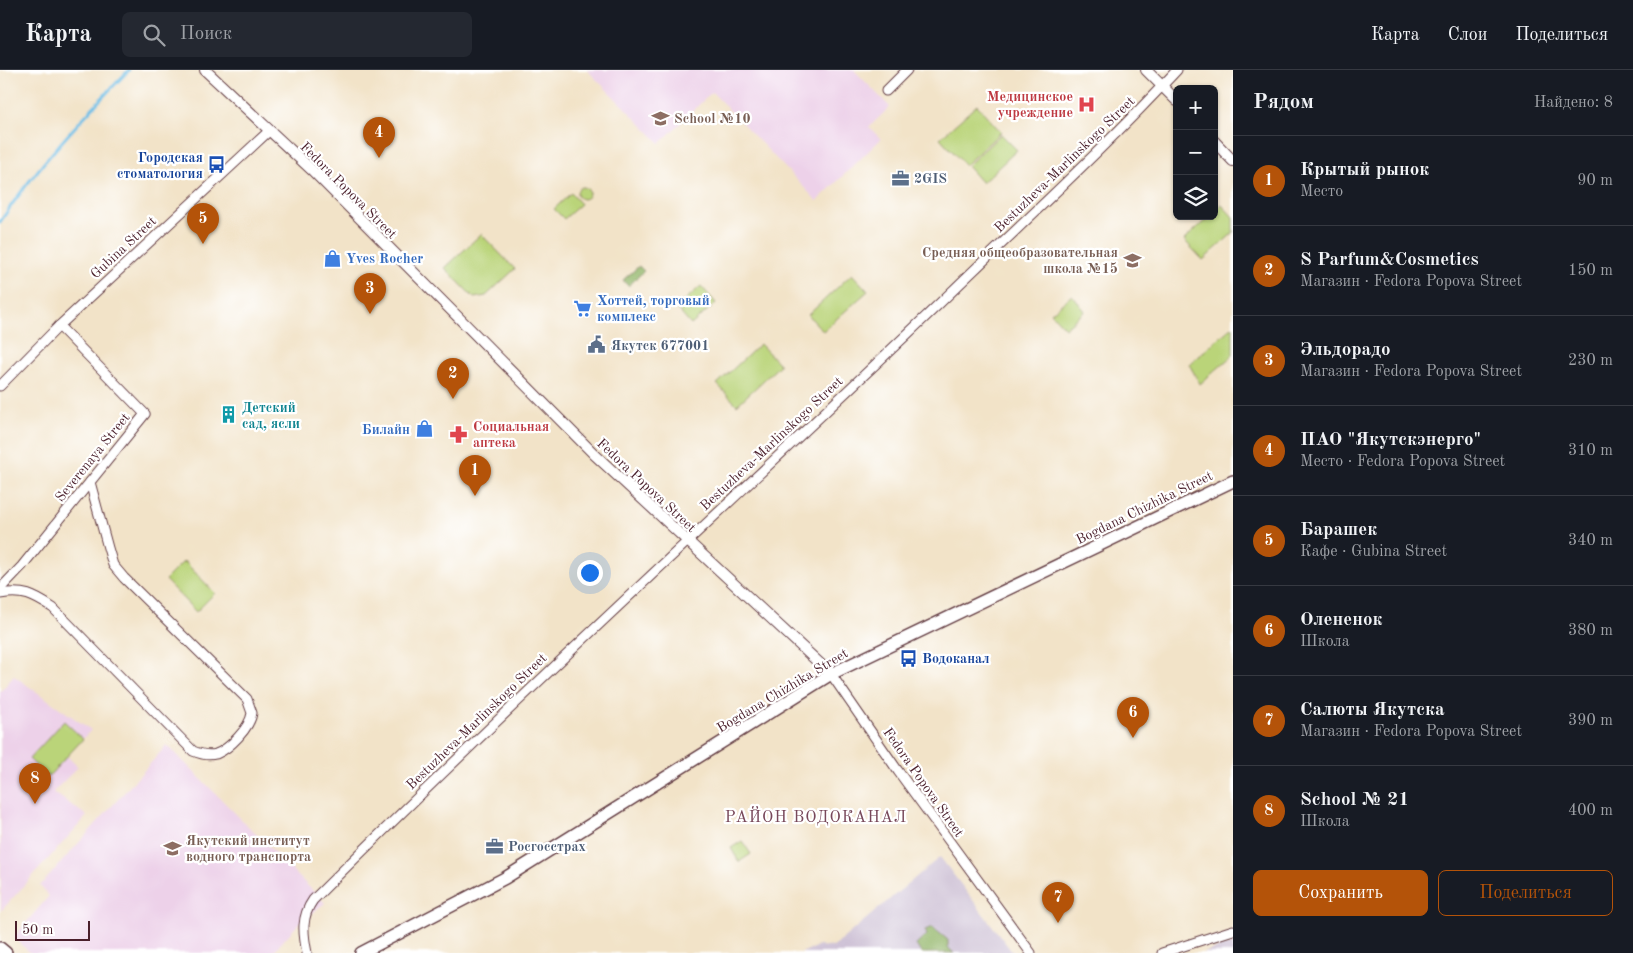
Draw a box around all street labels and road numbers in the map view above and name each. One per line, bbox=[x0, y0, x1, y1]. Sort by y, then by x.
street label: Bestuzheva-Marlinskogo Street bbox=[992, 94, 1138, 235]
street label: Fedora Popova Street bbox=[297, 140, 399, 242]
street label: Gubina Street bbox=[88, 214, 159, 281]
street label: Bestuzheva-Marlinskogo Street bbox=[698, 374, 846, 513]
street label: Severenaya Street bbox=[53, 411, 133, 505]
street label: Fedora Popova Street bbox=[594, 436, 699, 535]
street label: Bogdana Chizhika Street bbox=[1074, 469, 1215, 547]
street label: Bogdana Chizhika Street bbox=[714, 646, 851, 736]
street label: Bestuzheva-Marlinskogo Street bbox=[404, 651, 550, 792]
street label: Fedora Popova Street bbox=[880, 725, 966, 840]

